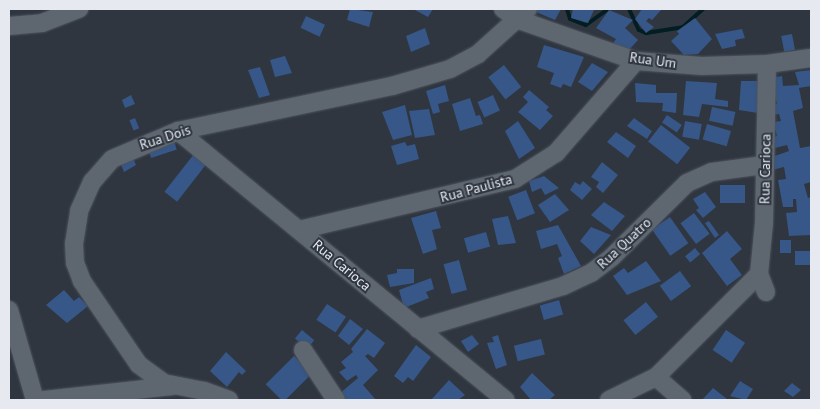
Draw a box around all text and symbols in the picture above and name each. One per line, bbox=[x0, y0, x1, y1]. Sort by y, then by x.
street label: Rua Um bbox=[629, 48, 677, 72]
street label: Rua Dois bbox=[137, 121, 193, 153]
street label: Rua Carioca bbox=[756, 134, 774, 204]
street label: Rua Paulista bbox=[438, 170, 514, 206]
street label: Rua Quatro bbox=[594, 214, 654, 272]
street label: Rua Carioca bbox=[310, 236, 374, 294]

